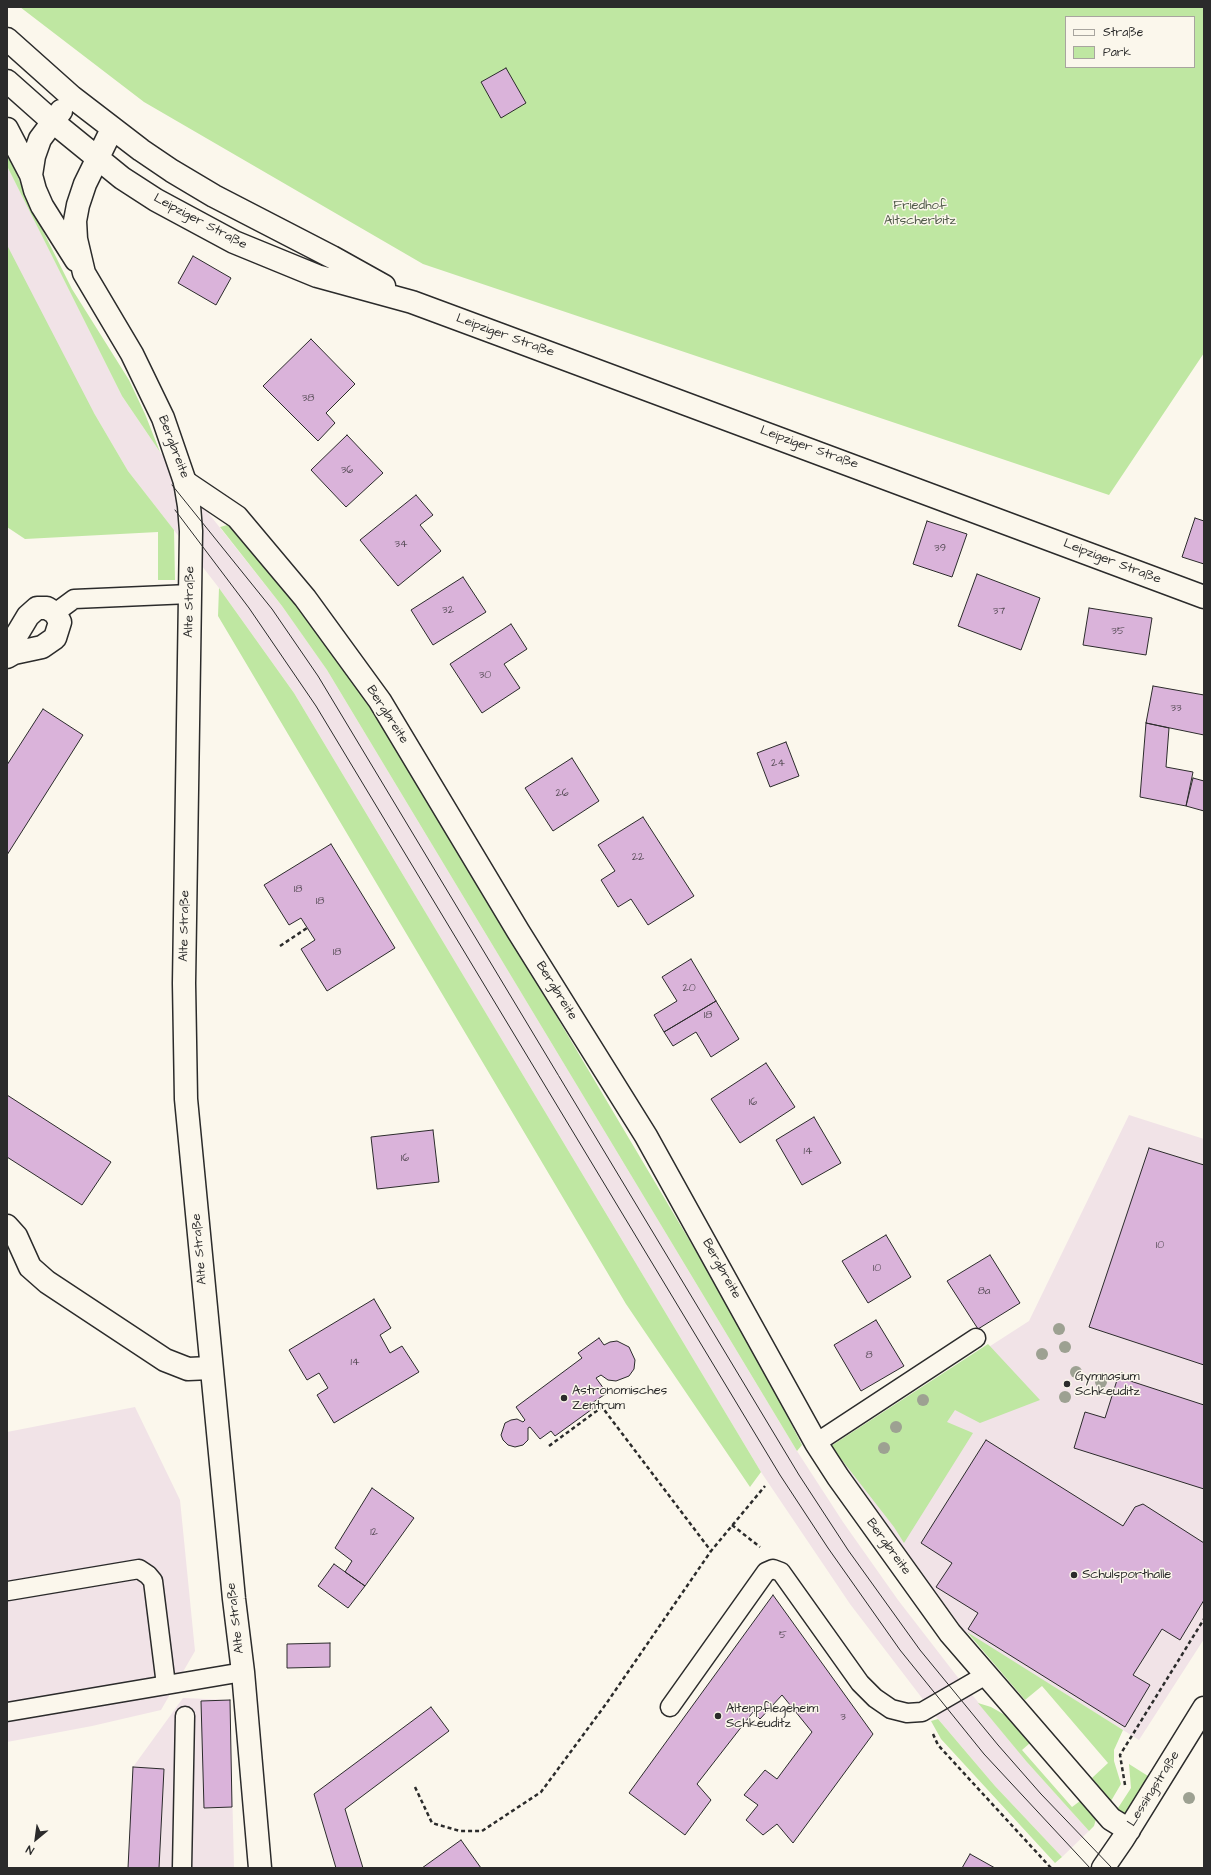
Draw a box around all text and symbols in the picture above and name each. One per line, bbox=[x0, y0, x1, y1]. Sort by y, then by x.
legend bbox=[1065, 16, 1195, 68]
text: Straße bbox=[1103, 24, 1143, 41]
text: Park bbox=[1103, 44, 1131, 61]
street label: Leipziger Straße bbox=[151, 191, 249, 253]
park label: Friedhof Altscherbitz bbox=[884, 198, 956, 229]
street label: Leipziger Straße bbox=[454, 311, 556, 361]
house number: 38 bbox=[302, 392, 314, 406]
street label: Bergbreite bbox=[154, 413, 192, 481]
street label: Leipziger Straße bbox=[758, 423, 860, 473]
house number: 36 bbox=[341, 464, 353, 478]
street label: Leipziger Straße bbox=[1061, 536, 1163, 588]
house number: 34 bbox=[394, 538, 408, 552]
house number: 39 bbox=[934, 542, 946, 556]
street label: Alte Straße bbox=[182, 566, 198, 638]
house number: 32 bbox=[442, 604, 454, 618]
house number: 37 bbox=[993, 605, 1005, 619]
house number: 35 bbox=[1111, 625, 1125, 639]
house number: 30 bbox=[479, 669, 491, 683]
street label: Bergbreite bbox=[363, 683, 411, 747]
house number: 33 bbox=[1170, 702, 1182, 716]
house number: 24 bbox=[771, 757, 785, 771]
house number: 26 bbox=[555, 787, 569, 801]
house number: 22 bbox=[632, 851, 644, 865]
house number: 18 bbox=[294, 883, 302, 897]
street label: Alte Straße bbox=[177, 890, 193, 962]
house number: 18 bbox=[316, 895, 324, 909]
house number: 18 bbox=[333, 946, 341, 960]
street label: Bergbreite bbox=[532, 959, 580, 1023]
house number: 20 bbox=[682, 982, 696, 996]
house number: 18 bbox=[704, 1009, 712, 1023]
house number: 16 bbox=[749, 1096, 757, 1110]
house number: 14 bbox=[804, 1145, 812, 1159]
house number: 16 bbox=[401, 1152, 409, 1166]
street label: Alte Straße bbox=[189, 1213, 211, 1285]
street label: Bergbreite bbox=[698, 1236, 744, 1302]
house number: 10 bbox=[1156, 1239, 1164, 1253]
house number: 10 bbox=[873, 1262, 881, 1276]
house number: 8a bbox=[978, 1285, 990, 1299]
house number: 8 bbox=[865, 1349, 873, 1363]
house number: 14 bbox=[351, 1356, 359, 1370]
place label: Gymnasium Schkeuditz bbox=[1075, 1369, 1140, 1400]
marker: Gymnasium Schkeuditz bbox=[1062, 1379, 1072, 1389]
place label: Astronomisches Zentrum bbox=[572, 1383, 667, 1414]
marker: Astronomisches Zentrum bbox=[559, 1393, 569, 1403]
street label: Bergbreite bbox=[862, 1516, 914, 1578]
house number: 12 bbox=[370, 1526, 378, 1540]
place label: Schulsporthalle bbox=[1082, 1567, 1171, 1583]
marker: Schulsporthalle bbox=[1069, 1570, 1079, 1580]
street label: Alte Straße bbox=[224, 1582, 248, 1654]
house number: 5 bbox=[779, 1629, 787, 1643]
place label: Altenpflegeheim Schkeuditz bbox=[726, 1701, 818, 1732]
marker: Altenpflegeheim Schkeuditz bbox=[713, 1711, 723, 1721]
house number: 3 bbox=[840, 1711, 846, 1725]
street label: Lessingstraße bbox=[1125, 1748, 1183, 1830]
north arrow bbox=[16, 1819, 56, 1859]
text: N bbox=[23, 1842, 37, 1858]

